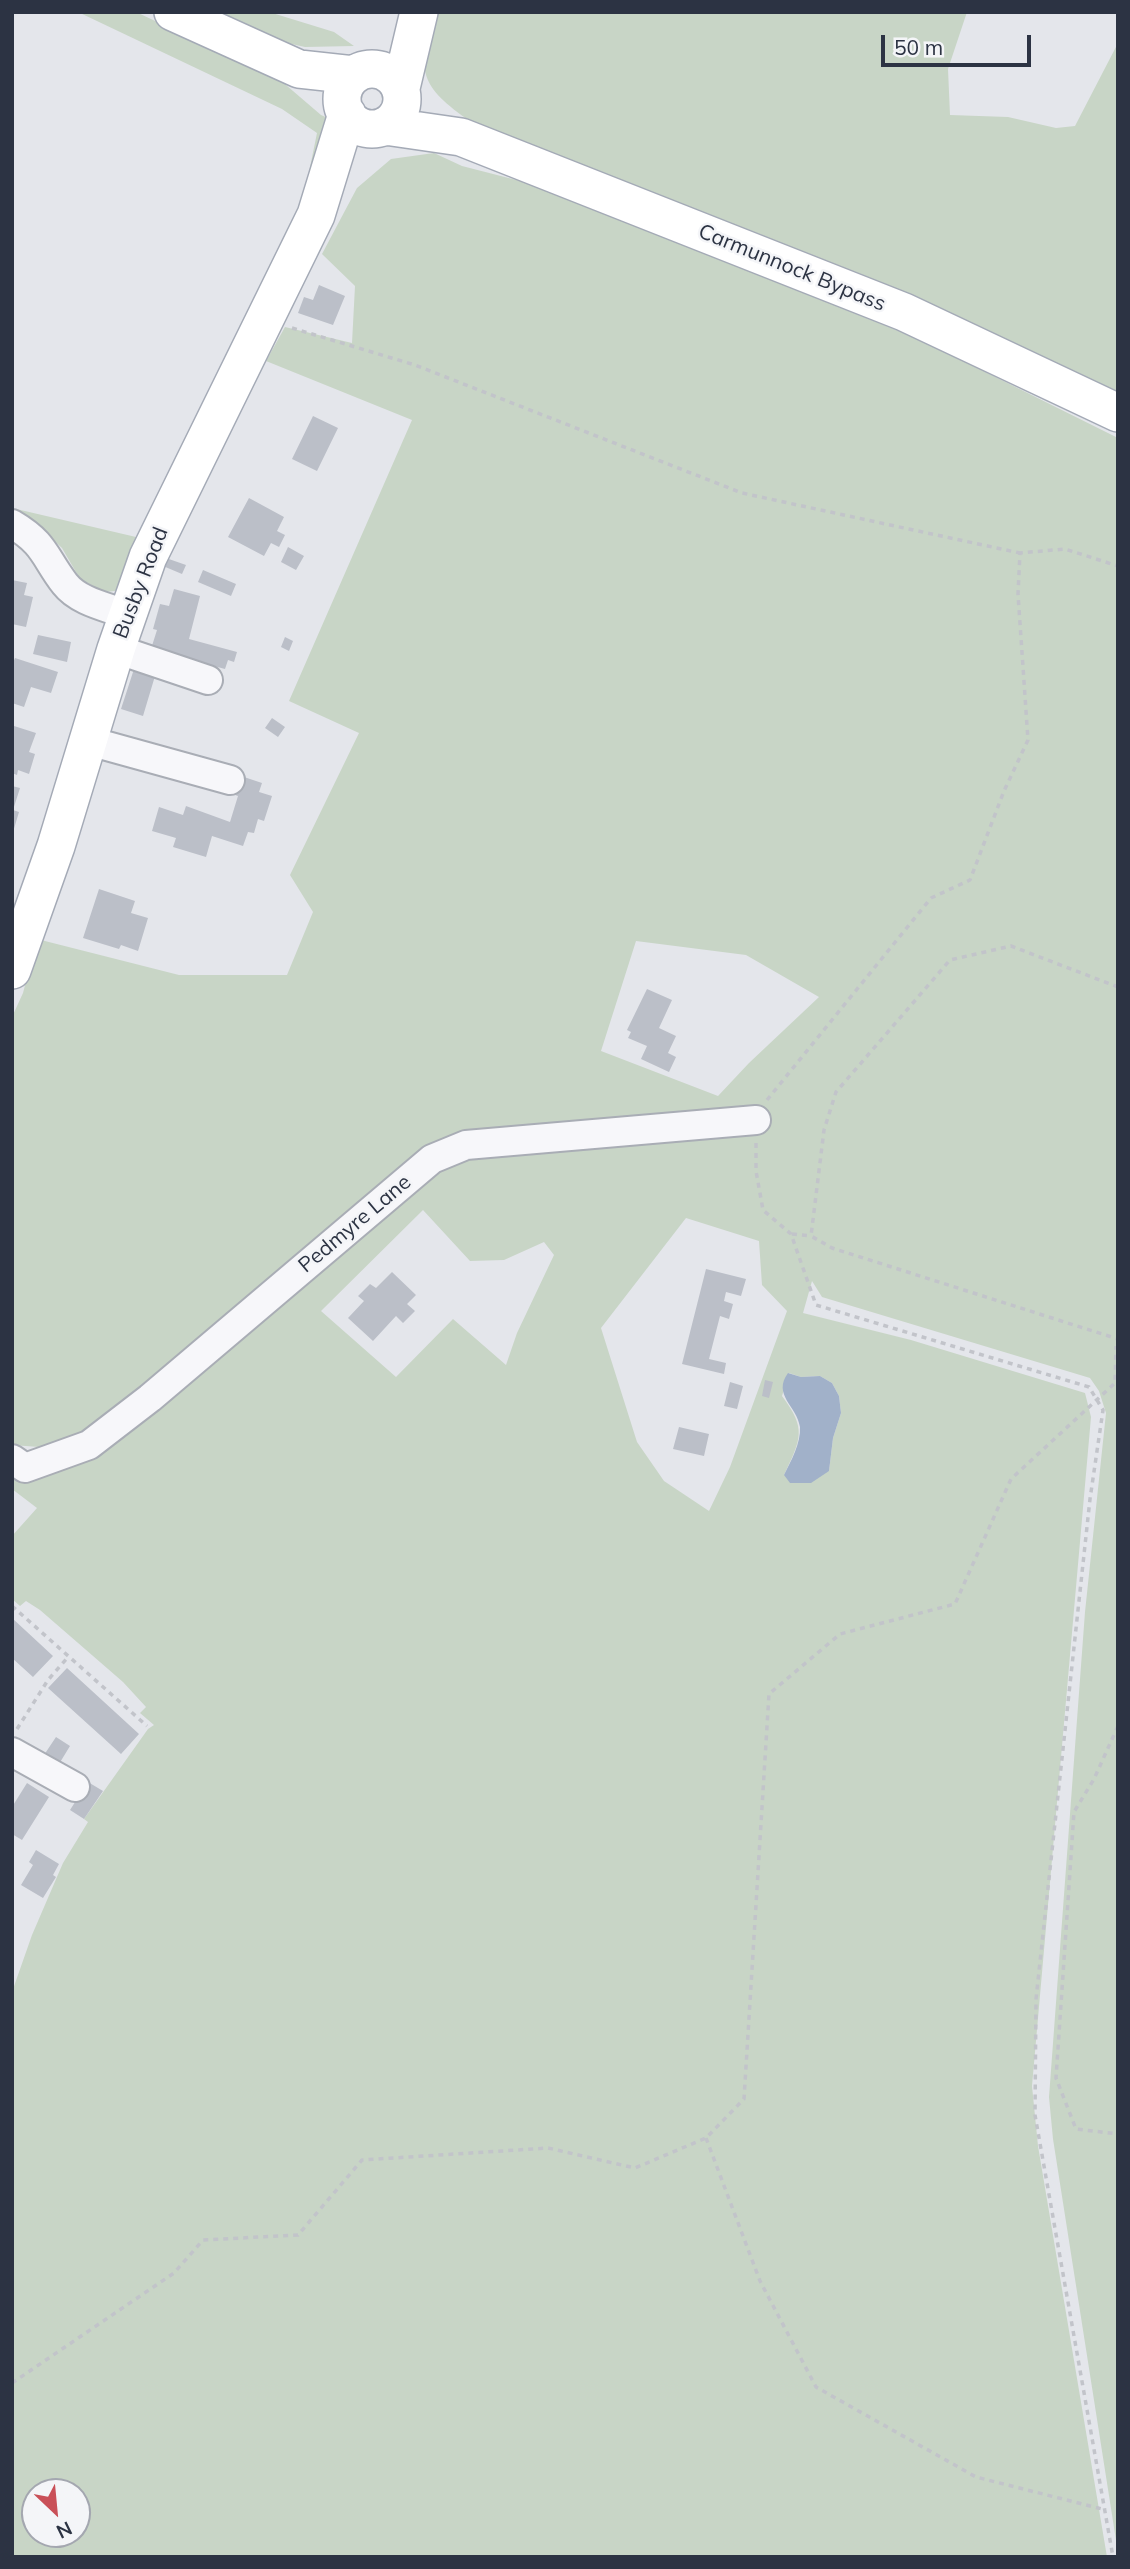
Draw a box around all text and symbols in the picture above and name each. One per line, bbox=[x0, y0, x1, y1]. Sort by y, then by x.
scale bar bbox=[885, 21, 1036, 65]
text: 50 m bbox=[894, 34, 943, 60]
street label: Carmunnock Bypass bbox=[695, 219, 889, 317]
street label: Busby Road bbox=[108, 524, 174, 642]
street label: Pedmyre Lane bbox=[294, 1170, 416, 1278]
north arrow bbox=[21, 2478, 91, 2548]
text: N bbox=[53, 2516, 76, 2544]

